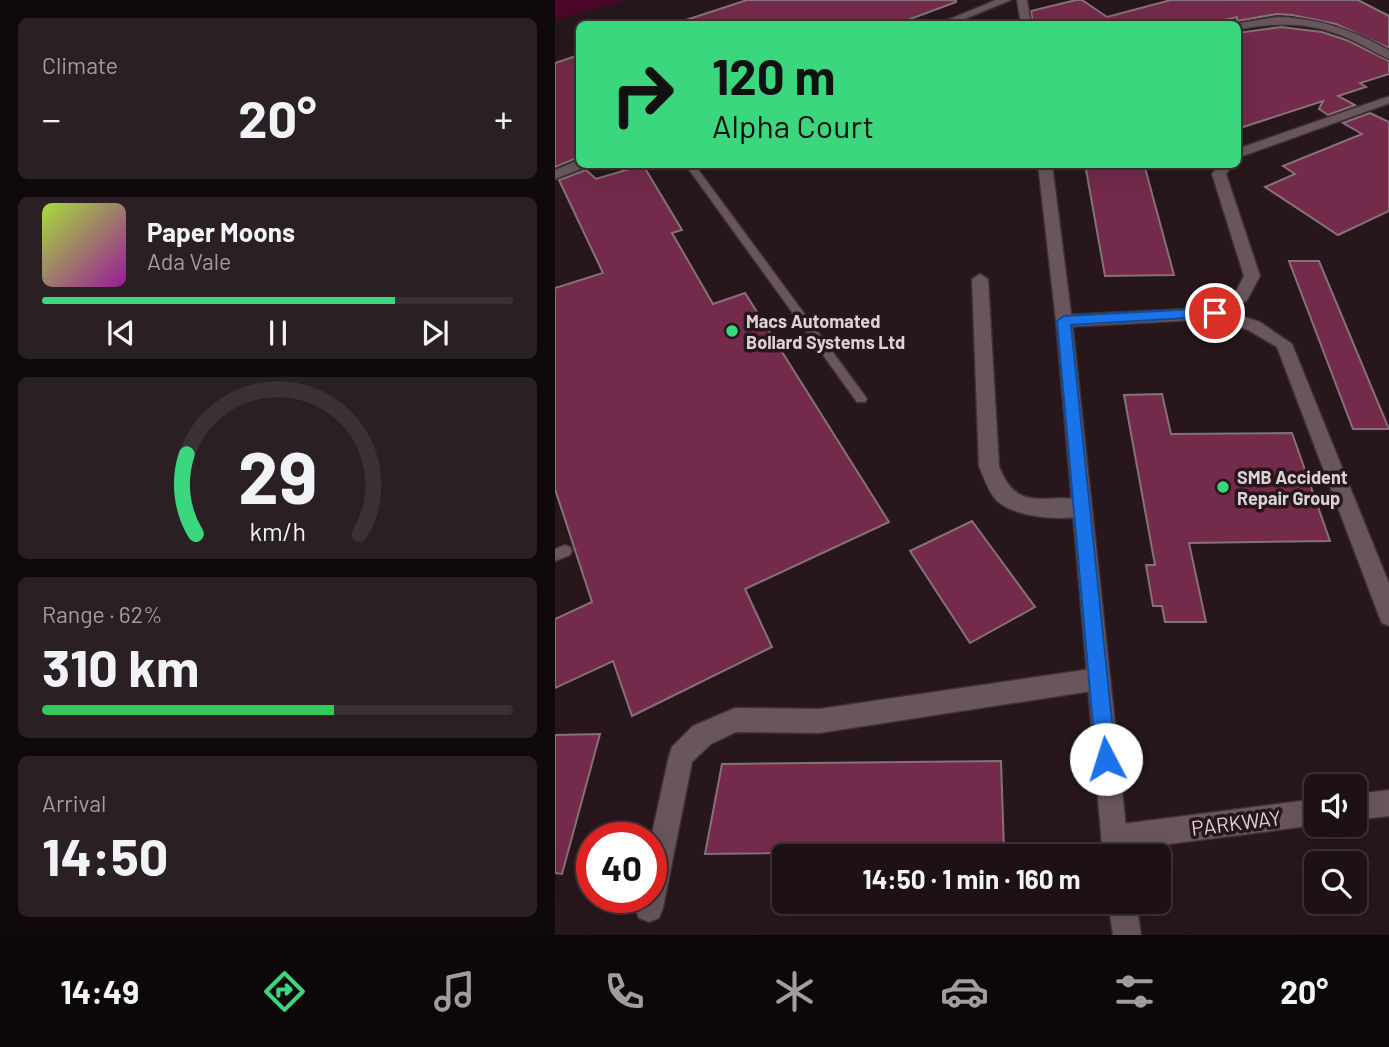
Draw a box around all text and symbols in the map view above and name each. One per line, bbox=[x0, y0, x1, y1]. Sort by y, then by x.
text: 120 m bbox=[712, 46, 835, 105]
icon: right bbox=[597, 49, 688, 140]
text: Climate bbox=[42, 51, 118, 79]
text: 20° bbox=[238, 86, 317, 148]
text: − bbox=[42, 95, 61, 141]
text: + bbox=[494, 95, 513, 141]
text: Alpha Court bbox=[712, 106, 874, 144]
text: Paper Moons bbox=[147, 216, 295, 247]
text: Ada Vale bbox=[147, 247, 231, 275]
pin bbox=[1185, 283, 1245, 343]
icon: arrive bbox=[1196, 294, 1234, 332]
place label: Macs Automated Bollard Systems Ltd bbox=[746, 310, 905, 353]
icon: previous bbox=[102, 314, 140, 352]
icon: pause bbox=[259, 314, 297, 352]
icon: next bbox=[416, 314, 454, 352]
marker: Macs Automated Bollard Systems Ltd bbox=[724, 323, 740, 339]
text: 29 bbox=[238, 431, 317, 519]
place label: SMB Accident Repair Group bbox=[1237, 466, 1348, 509]
marker: SMB Accident Repair Group bbox=[1215, 479, 1231, 495]
text: km/h bbox=[249, 515, 306, 545]
text: Range · 62% bbox=[42, 600, 163, 628]
text: 310 km bbox=[42, 635, 200, 697]
position arrow bbox=[1069, 722, 1143, 796]
map controls bbox=[1304, 774, 1367, 914]
button: sound bbox=[1304, 774, 1367, 837]
text: Arrival bbox=[42, 789, 106, 817]
street label: PARKWAY bbox=[1190, 804, 1282, 840]
speed limit sign: 40 bbox=[576, 822, 667, 913]
text: 14:50 bbox=[42, 824, 168, 886]
button: search bbox=[1304, 851, 1367, 914]
text: 14:50 · 1 min · 160 m bbox=[862, 863, 1081, 894]
icon: directions bbox=[260, 967, 309, 1016]
icon: music bbox=[430, 967, 479, 1016]
icon: phone bbox=[600, 967, 649, 1016]
icon: climate bbox=[770, 967, 819, 1016]
icon: car bbox=[940, 967, 989, 1016]
icon: filters bbox=[1110, 967, 1159, 1016]
text: 14:49 bbox=[61, 972, 139, 1010]
text: 20° bbox=[1280, 972, 1328, 1010]

